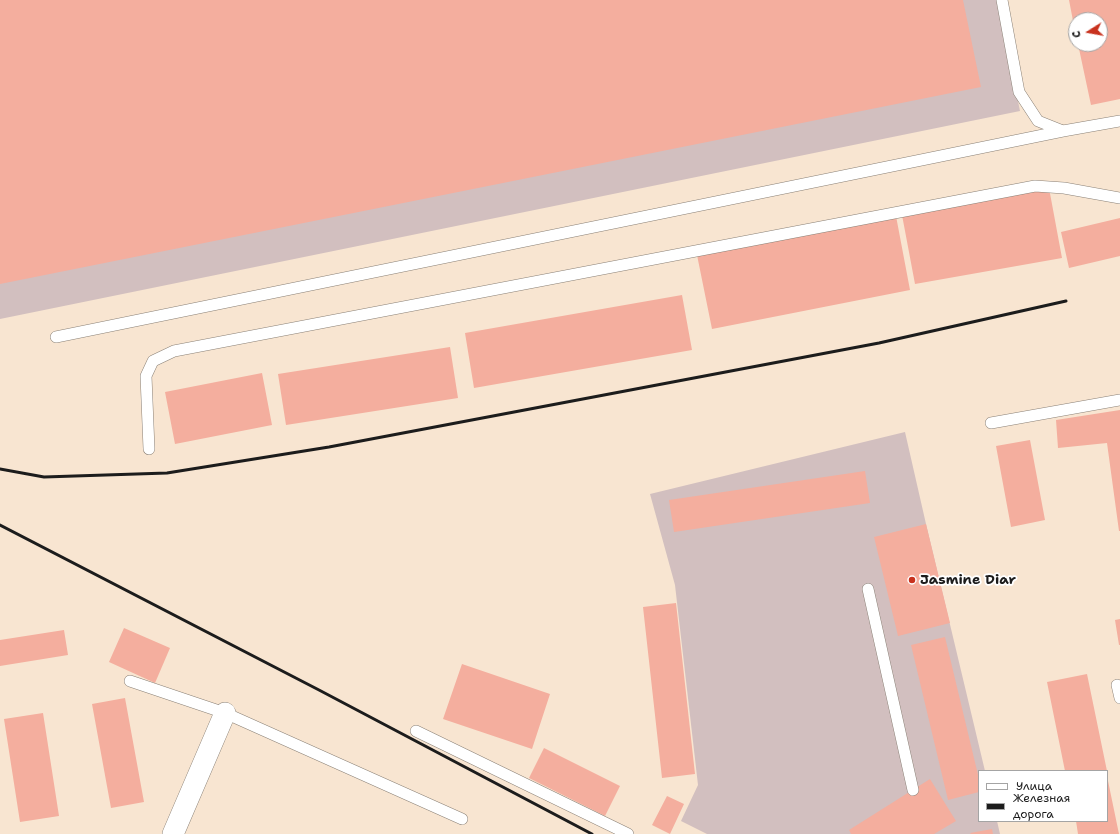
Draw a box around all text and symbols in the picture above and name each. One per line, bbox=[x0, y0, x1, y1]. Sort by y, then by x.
north arrow bbox=[1068, 12, 1108, 52]
text: С bbox=[1069, 29, 1085, 39]
place label: Jasmine Diar bbox=[920, 572, 1016, 588]
marker: Jasmine Diar bbox=[907, 575, 917, 585]
legend bbox=[978, 770, 1108, 822]
text: Улица bbox=[1016, 778, 1052, 794]
text: Железная дорога bbox=[1013, 790, 1070, 822]

